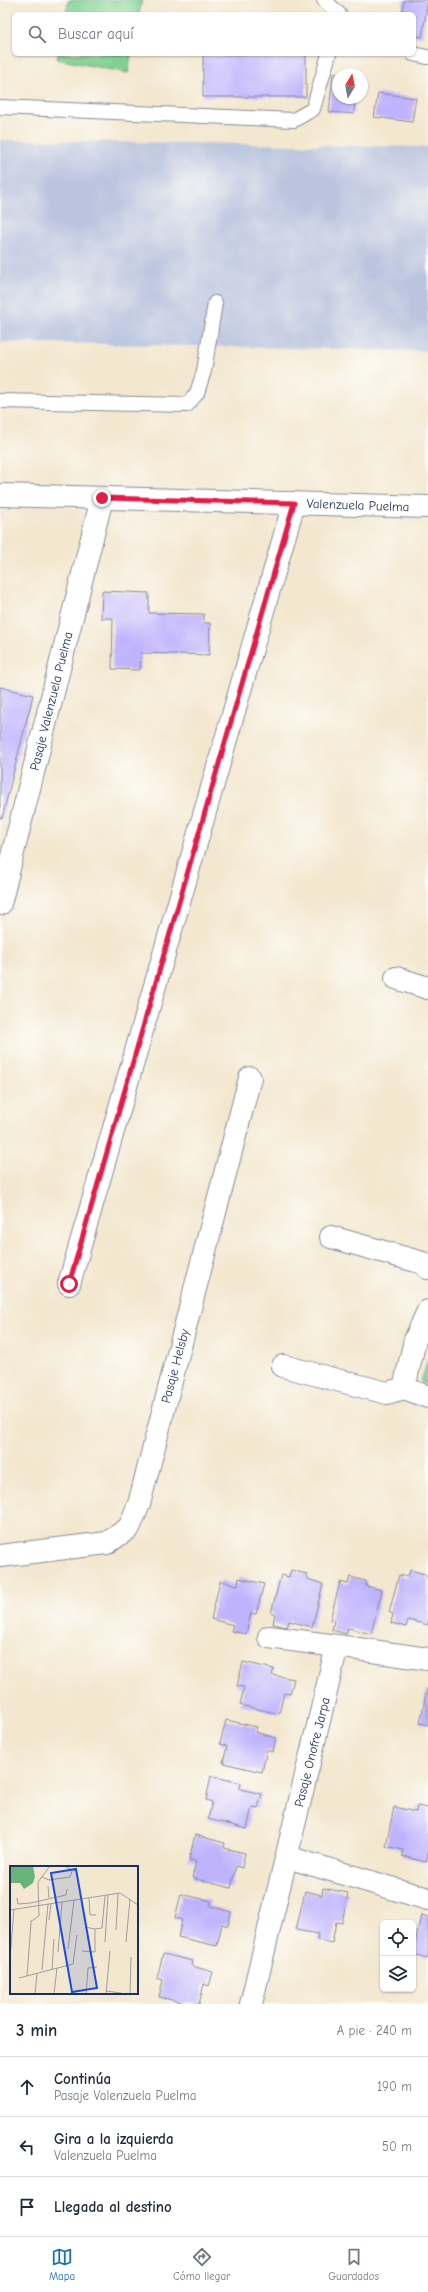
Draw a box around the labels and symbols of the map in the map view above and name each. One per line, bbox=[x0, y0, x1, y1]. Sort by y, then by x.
north arrow bbox=[332, 68, 368, 104]
route end bbox=[93, 489, 111, 507]
street label: Valenzuela Puelma bbox=[306, 496, 410, 514]
street label: Pasaje Valenzuela Puelma bbox=[27, 630, 75, 772]
route start bbox=[60, 1275, 78, 1293]
street label: Pasaje Helsby bbox=[158, 1327, 192, 1405]
street label: Pasaje Onofre Jarpa bbox=[291, 1696, 333, 1808]
inset map bbox=[10, 1866, 138, 1994]

